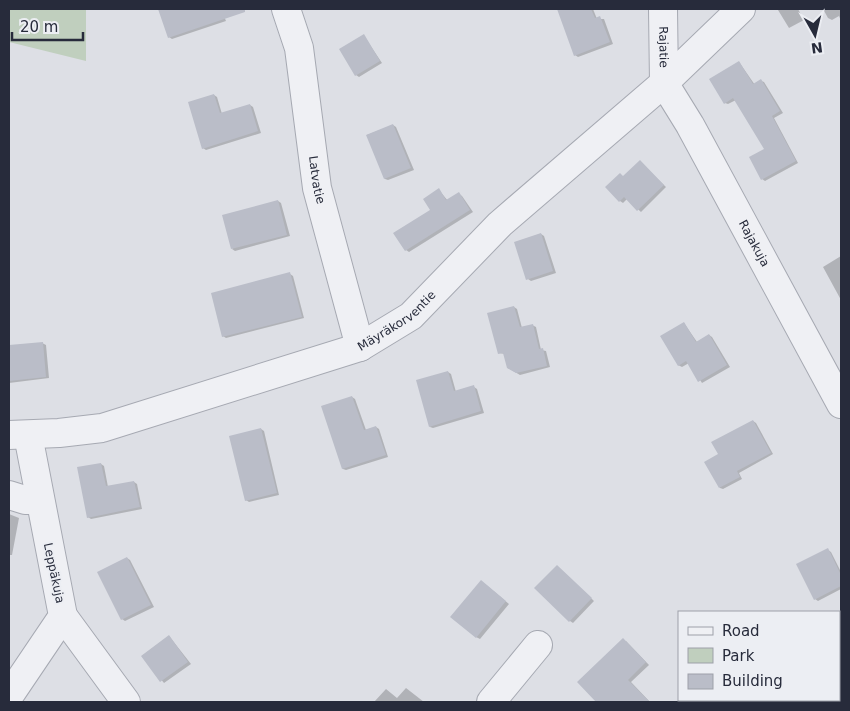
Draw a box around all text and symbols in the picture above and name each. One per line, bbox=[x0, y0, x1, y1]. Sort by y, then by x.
scale bar bbox=[12, 10, 84, 42]
north arrow bbox=[790, 10, 840, 60]
text: 20 m bbox=[20, 18, 58, 36]
street label: Rajatie bbox=[656, 26, 671, 68]
text: N bbox=[810, 39, 824, 57]
street label: Latvatie bbox=[306, 155, 328, 205]
street label: Rajakuja bbox=[736, 218, 772, 269]
street label: Mäyräkorventie bbox=[355, 288, 439, 354]
street label: Leppäkuja bbox=[41, 542, 67, 604]
legend bbox=[678, 611, 840, 701]
text: Road bbox=[722, 622, 760, 640]
text: Park bbox=[722, 647, 755, 665]
text: Building bbox=[722, 672, 783, 690]

